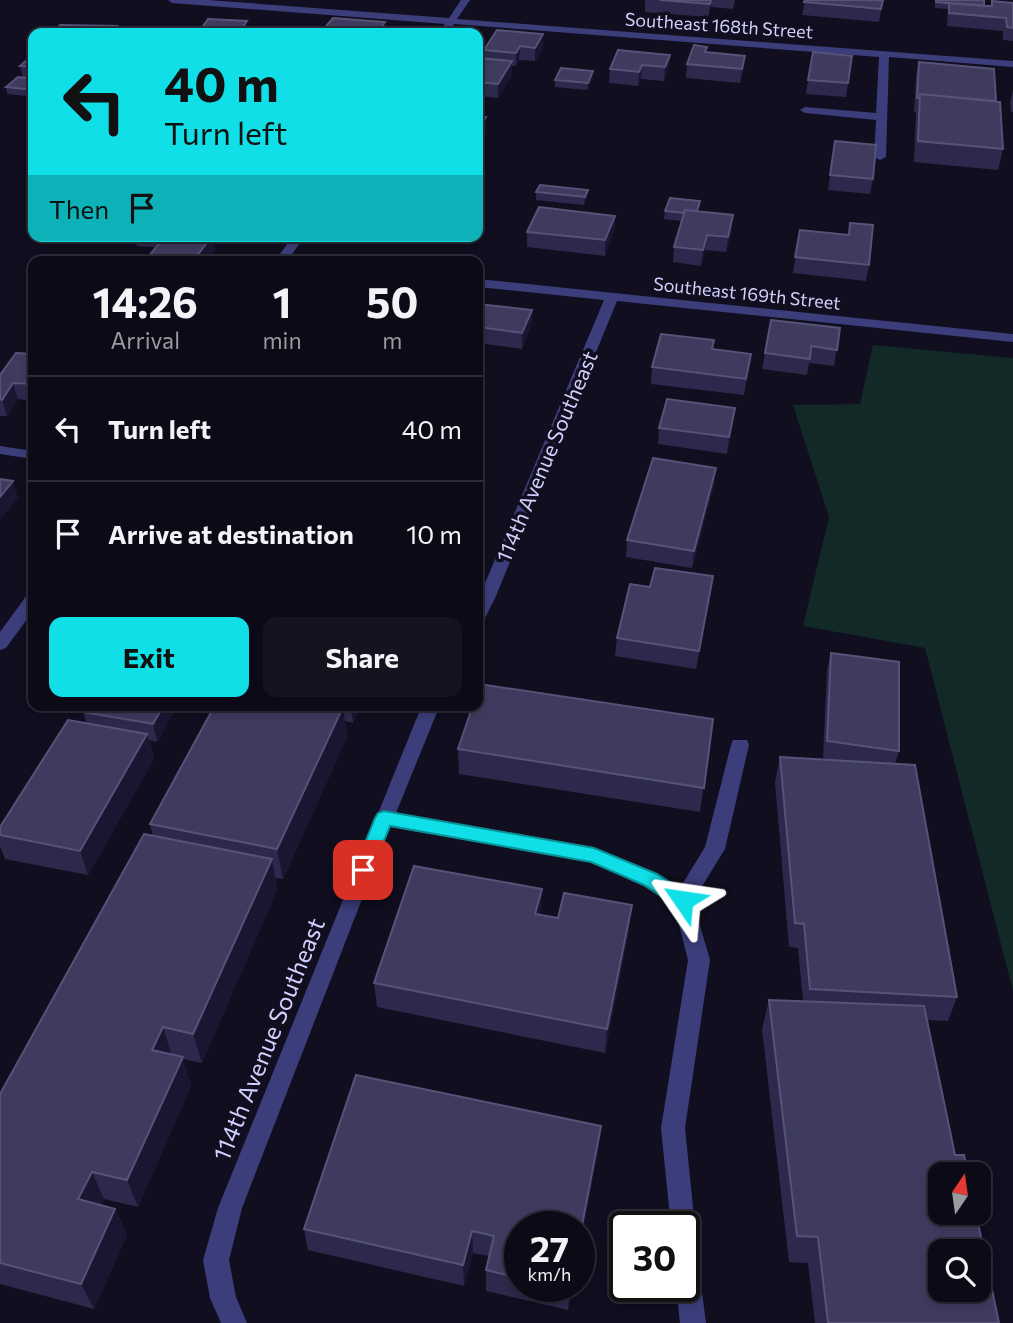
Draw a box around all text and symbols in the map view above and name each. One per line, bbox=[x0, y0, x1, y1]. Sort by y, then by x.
street label: Southeast 168th Street bbox=[624, 7, 814, 43]
text: 40 m bbox=[164, 52, 279, 112]
icon: left bbox=[49, 56, 140, 147]
text: Turn left bbox=[164, 112, 288, 152]
icon: arrive bbox=[123, 189, 161, 227]
text: Then bbox=[49, 193, 109, 224]
street label: Southeast 169th Street bbox=[652, 272, 842, 314]
text: 14:26 bbox=[92, 275, 198, 327]
text: 1 bbox=[272, 275, 292, 327]
text: 50 bbox=[366, 275, 418, 327]
text: Arrival bbox=[110, 326, 180, 354]
text: min bbox=[262, 326, 302, 354]
text: m bbox=[382, 326, 402, 354]
street label: 114th Avenue Southeast bbox=[490, 347, 602, 565]
icon: left bbox=[49, 410, 87, 448]
text: Turn left bbox=[108, 413, 211, 444]
text: 40 m bbox=[402, 413, 462, 444]
icon: arrive bbox=[49, 515, 87, 553]
text: Arrive at destination bbox=[108, 518, 354, 549]
text: 10 m bbox=[406, 518, 462, 549]
button: Exit bbox=[49, 617, 249, 697]
button: Share bbox=[263, 617, 462, 697]
pin bbox=[333, 840, 393, 900]
icon: arrive bbox=[344, 851, 382, 889]
position arrow bbox=[646, 863, 720, 937]
street label: 114th Avenue Southeast bbox=[206, 913, 330, 1165]
north arrow bbox=[928, 1162, 990, 1225]
map controls bbox=[928, 1162, 991, 1302]
speed limit sign: 30 bbox=[609, 1211, 700, 1302]
text: 27 bbox=[530, 1226, 569, 1269]
button: search bbox=[928, 1239, 991, 1302]
text: km/h bbox=[528, 1263, 571, 1285]

